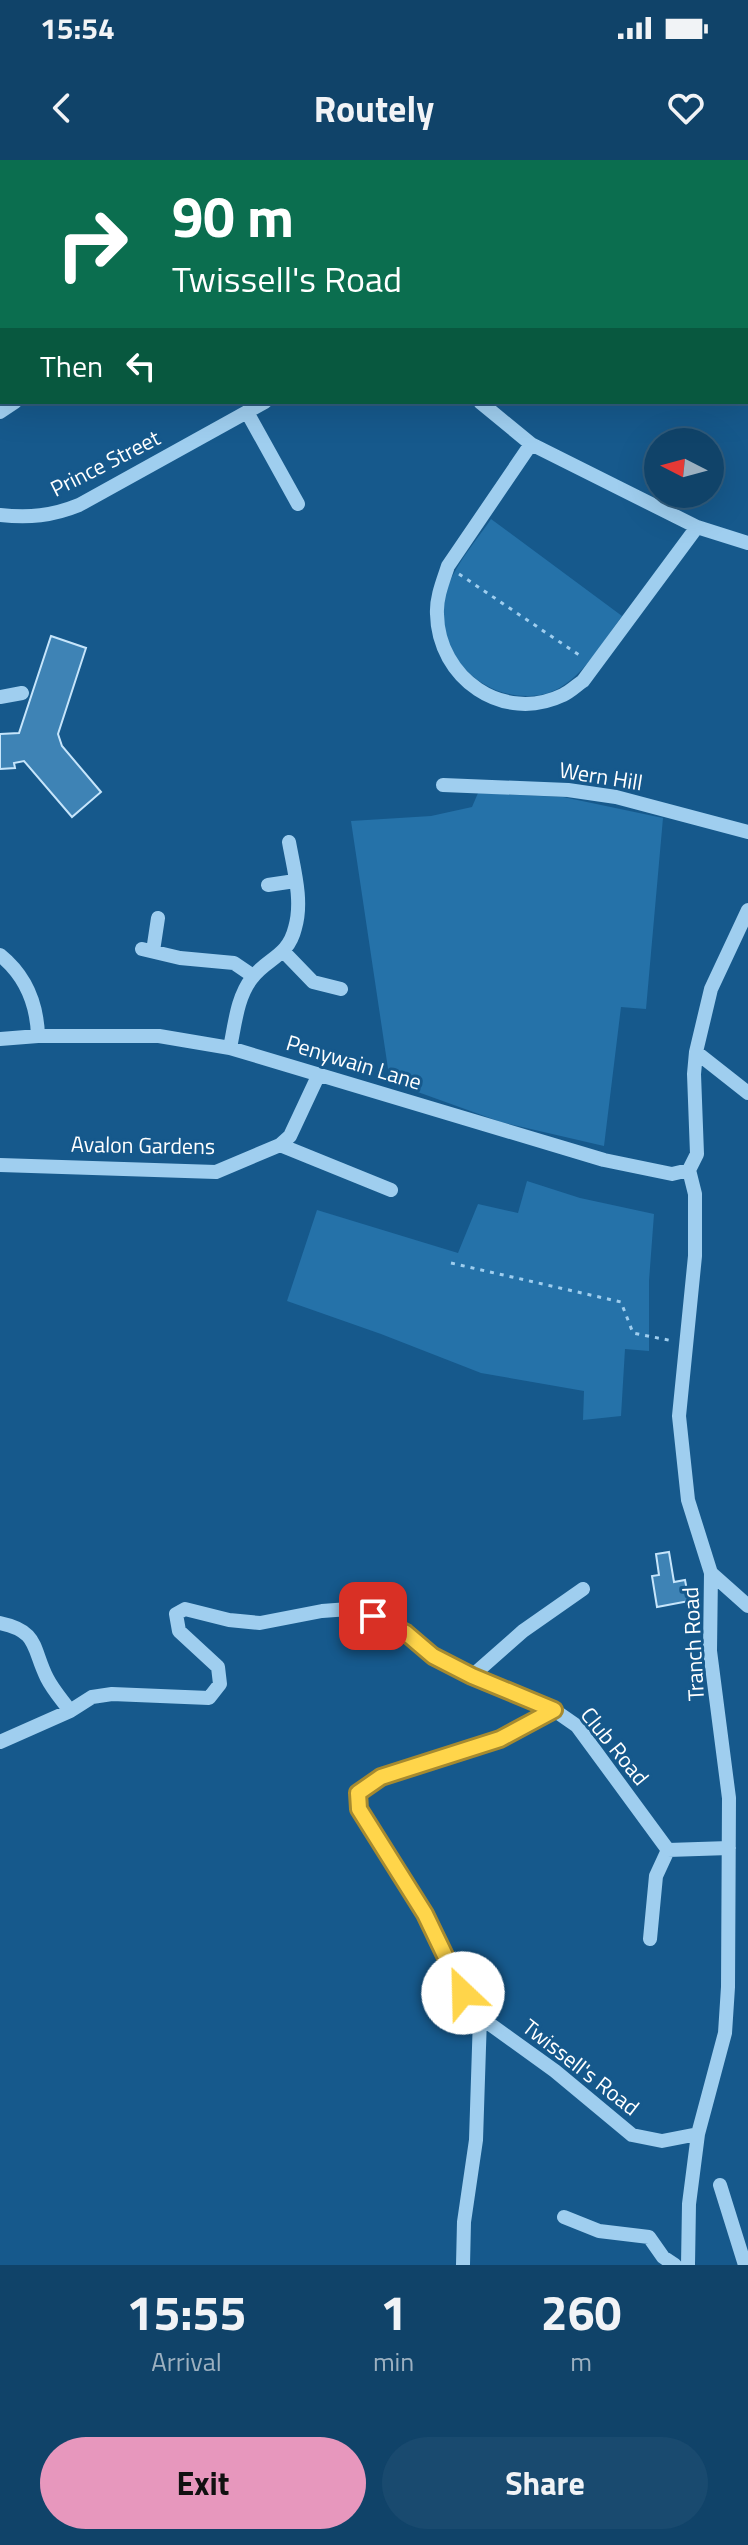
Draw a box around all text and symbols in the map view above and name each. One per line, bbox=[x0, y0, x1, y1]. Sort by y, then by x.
text: 15:54 bbox=[40, 5, 115, 51]
text: Routely bbox=[314, 81, 434, 136]
icon: back bbox=[40, 86, 84, 130]
icon: heart bbox=[664, 86, 708, 130]
text: 90 m bbox=[172, 174, 294, 259]
icon: right bbox=[40, 192, 144, 296]
text: Twissell's Road bbox=[172, 251, 402, 306]
text: Then bbox=[40, 343, 103, 389]
icon: left bbox=[119, 344, 163, 388]
street label: Prince Street bbox=[44, 421, 166, 505]
north arrow bbox=[644, 428, 724, 508]
map controls bbox=[644, 428, 724, 508]
street label: Wern Hill bbox=[557, 753, 645, 799]
street label: Penywain Lane bbox=[282, 1025, 426, 1099]
street label: Avalon Gardens bbox=[71, 1127, 215, 1163]
pin bbox=[339, 1582, 407, 1650]
street label: Tranch Road bbox=[673, 1586, 713, 1702]
icon: arrive bbox=[351, 1594, 395, 1638]
street label: Club Road bbox=[573, 1699, 657, 1793]
position arrow bbox=[421, 1951, 505, 2035]
street label: Twissell's Road bbox=[515, 2010, 647, 2124]
text: 15:55 bbox=[127, 2276, 246, 2349]
text: 1 bbox=[380, 2276, 407, 2349]
text: 260 bbox=[541, 2276, 621, 2349]
text: Arrival bbox=[151, 2342, 222, 2381]
text: min bbox=[373, 2342, 414, 2381]
text: m bbox=[570, 2342, 592, 2381]
button: Exit bbox=[40, 2437, 366, 2529]
button: Share bbox=[382, 2437, 708, 2529]

